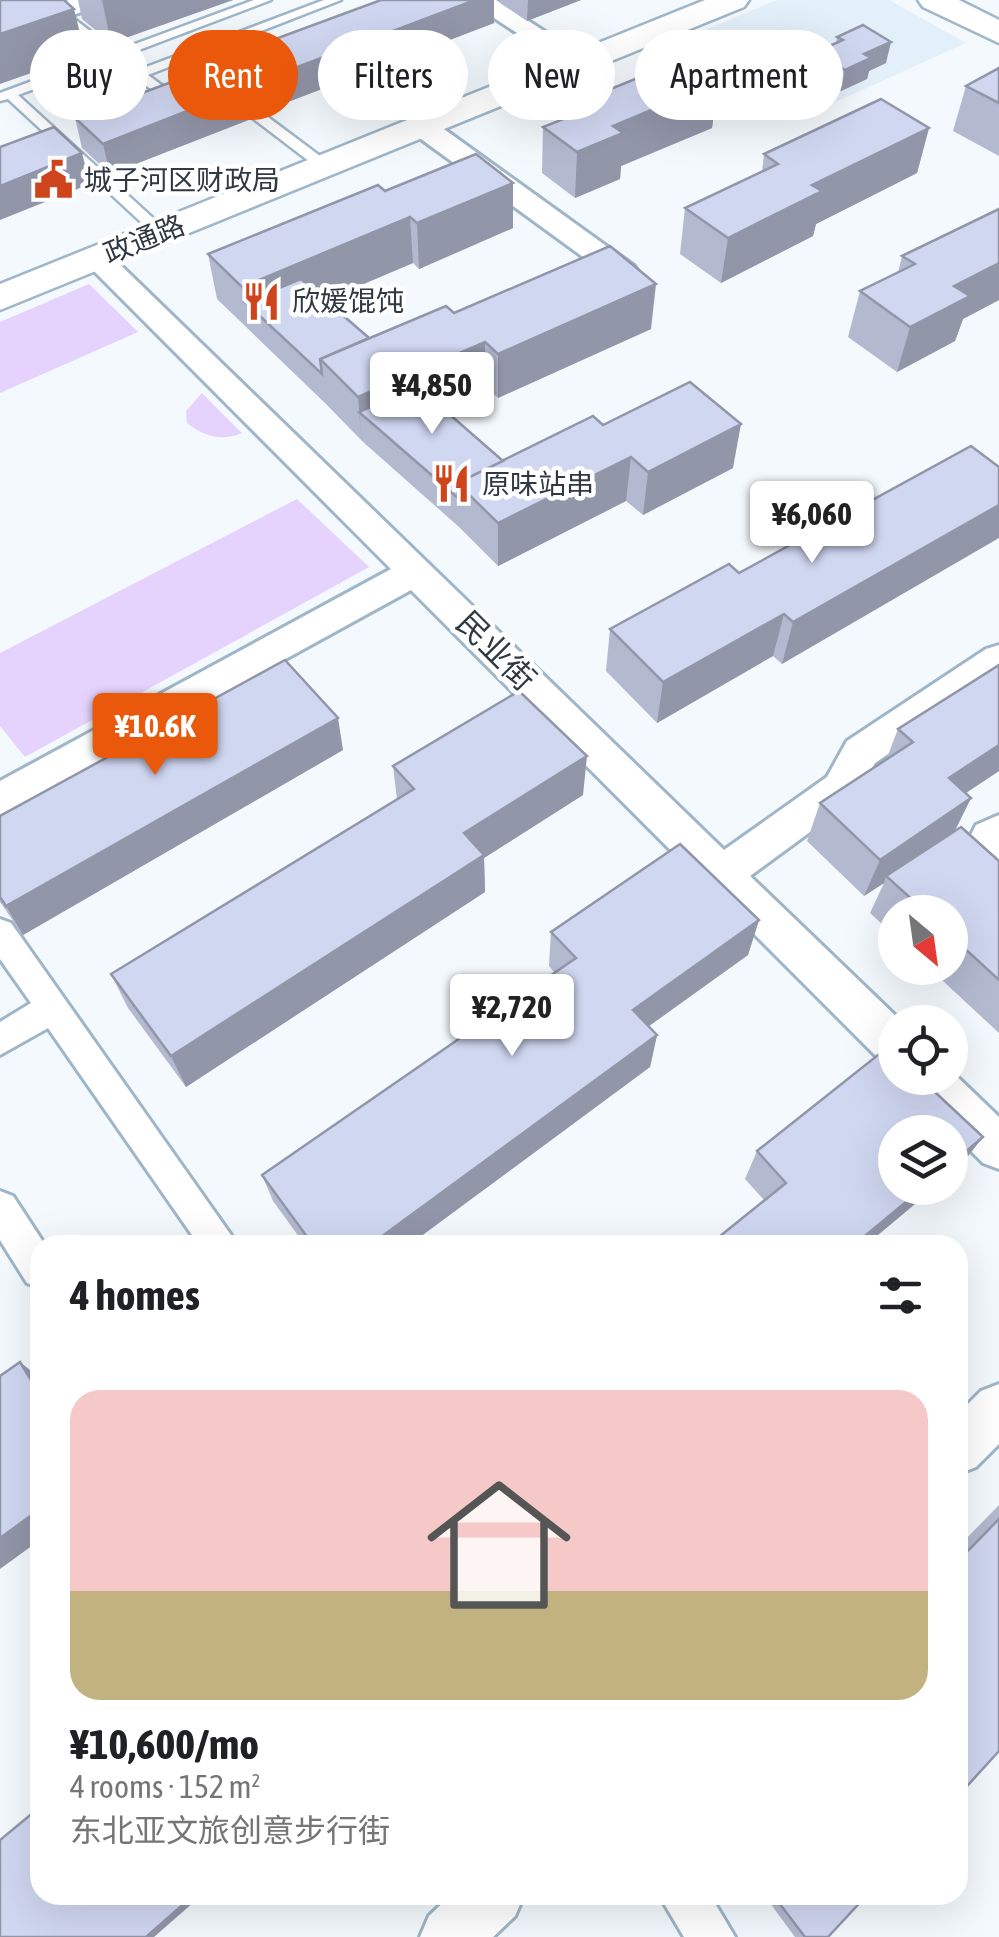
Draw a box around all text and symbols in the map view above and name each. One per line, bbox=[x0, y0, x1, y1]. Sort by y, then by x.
chip: Buy bbox=[30, 30, 148, 120]
chip: Rent bbox=[168, 30, 298, 120]
chip: Filters bbox=[318, 30, 468, 120]
chip: New bbox=[488, 30, 615, 120]
chip: Apartment bbox=[635, 30, 843, 120]
public building icon: 城子河区财政局 bbox=[33, 159, 75, 201]
place label: 城子河区财政局 bbox=[84, 164, 280, 196]
street label: 政通路 bbox=[99, 208, 189, 270]
restaurant icon: 欣媛馄饨 bbox=[241, 280, 283, 322]
place label: 欣媛馄饨 bbox=[292, 285, 404, 317]
pin: ¥4,850 bbox=[351, 352, 513, 437]
text: ¥4,850 bbox=[392, 366, 472, 403]
restaurant icon: 原味站串 bbox=[431, 463, 473, 505]
place label: 原味站串 bbox=[482, 468, 594, 500]
pin: ¥6,060 bbox=[731, 481, 893, 566]
text: ¥6,060 bbox=[772, 495, 852, 532]
street label: 民业街 bbox=[449, 604, 543, 698]
pin: ¥10.6K bbox=[74, 693, 236, 778]
text: ¥10.6K bbox=[115, 707, 195, 744]
north arrow bbox=[878, 895, 968, 985]
map controls bbox=[878, 895, 968, 1205]
pin: ¥2,720 bbox=[431, 974, 593, 1059]
text: ¥2,720 bbox=[472, 988, 552, 1025]
button: locate bbox=[878, 1005, 968, 1095]
button: layers bbox=[878, 1115, 968, 1205]
icon: filters bbox=[873, 1268, 928, 1323]
text: 4 homes bbox=[70, 1271, 200, 1319]
icon: home bbox=[409, 1455, 589, 1635]
text: ¥10,600/mo bbox=[70, 1720, 259, 1768]
text: 4 rooms · 152 m² bbox=[70, 1768, 260, 1805]
text: 东北亚文旅创意步行街 bbox=[70, 1812, 390, 1849]

